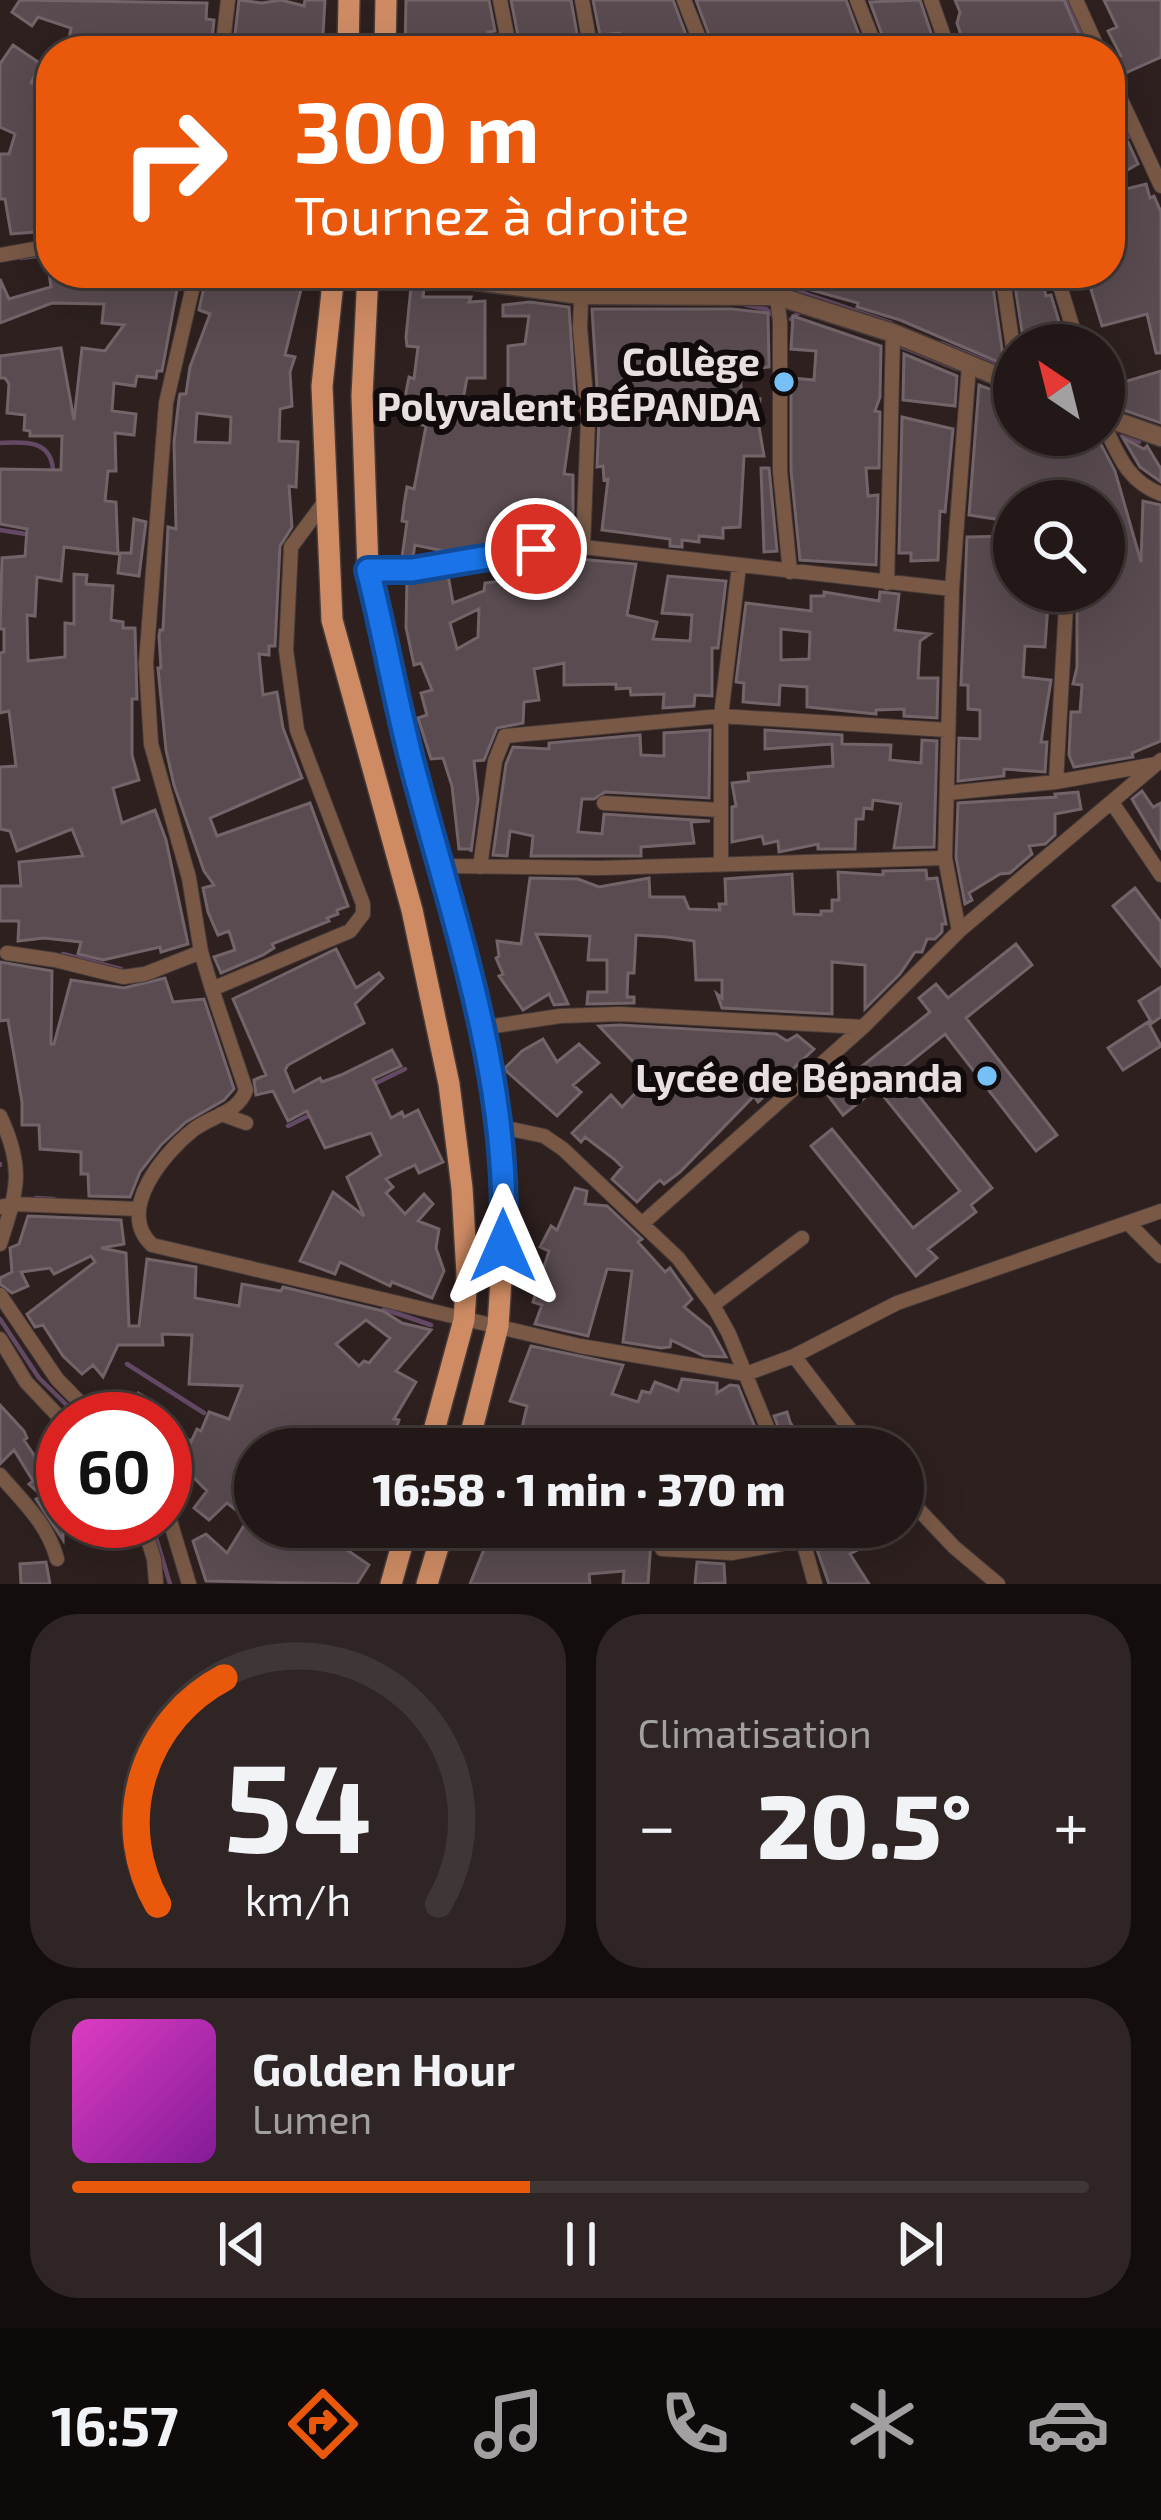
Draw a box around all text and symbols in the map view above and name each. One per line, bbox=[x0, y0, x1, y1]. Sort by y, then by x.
text: 300 m bbox=[294, 79, 540, 180]
icon: right bbox=[96, 84, 252, 240]
text: Tournez à droite bbox=[294, 181, 690, 246]
north arrow bbox=[993, 324, 1125, 456]
map controls bbox=[993, 324, 1125, 612]
place label: Collège Polyvalent BÉPANDA bbox=[377, 337, 761, 430]
marker: Collège Polyvalent BÉPANDA bbox=[771, 369, 797, 395]
button: search bbox=[993, 480, 1125, 612]
pin bbox=[485, 498, 587, 600]
icon: arrive bbox=[503, 516, 569, 582]
place label: Lycée de Bépanda bbox=[635, 1053, 963, 1101]
marker: Lycée de Bépanda bbox=[974, 1063, 1000, 1089]
position arrow bbox=[440, 1183, 566, 1309]
speed limit sign: 60 bbox=[36, 1392, 192, 1548]
text: 16:58 · 1 min · 370 m bbox=[372, 1461, 786, 1515]
text: Climatisation bbox=[638, 1709, 872, 1756]
text: 54 bbox=[224, 1728, 372, 1878]
text: 20.5° bbox=[757, 1769, 972, 1877]
text: − bbox=[638, 1784, 676, 1863]
text: + bbox=[1053, 1784, 1089, 1863]
text: km/h bbox=[244, 1873, 351, 1925]
text: Golden Hour bbox=[252, 2041, 515, 2095]
text: Lumen bbox=[252, 2095, 372, 2142]
icon: previous bbox=[209, 2211, 275, 2277]
icon: pause bbox=[548, 2211, 614, 2277]
icon: next bbox=[887, 2211, 953, 2277]
icon: directions bbox=[281, 2382, 365, 2466]
icon: music bbox=[467, 2382, 551, 2466]
icon: phone bbox=[653, 2382, 737, 2466]
icon: climate bbox=[840, 2382, 924, 2466]
icon: car bbox=[1026, 2382, 1110, 2466]
text: 16:57 bbox=[51, 2392, 179, 2457]

